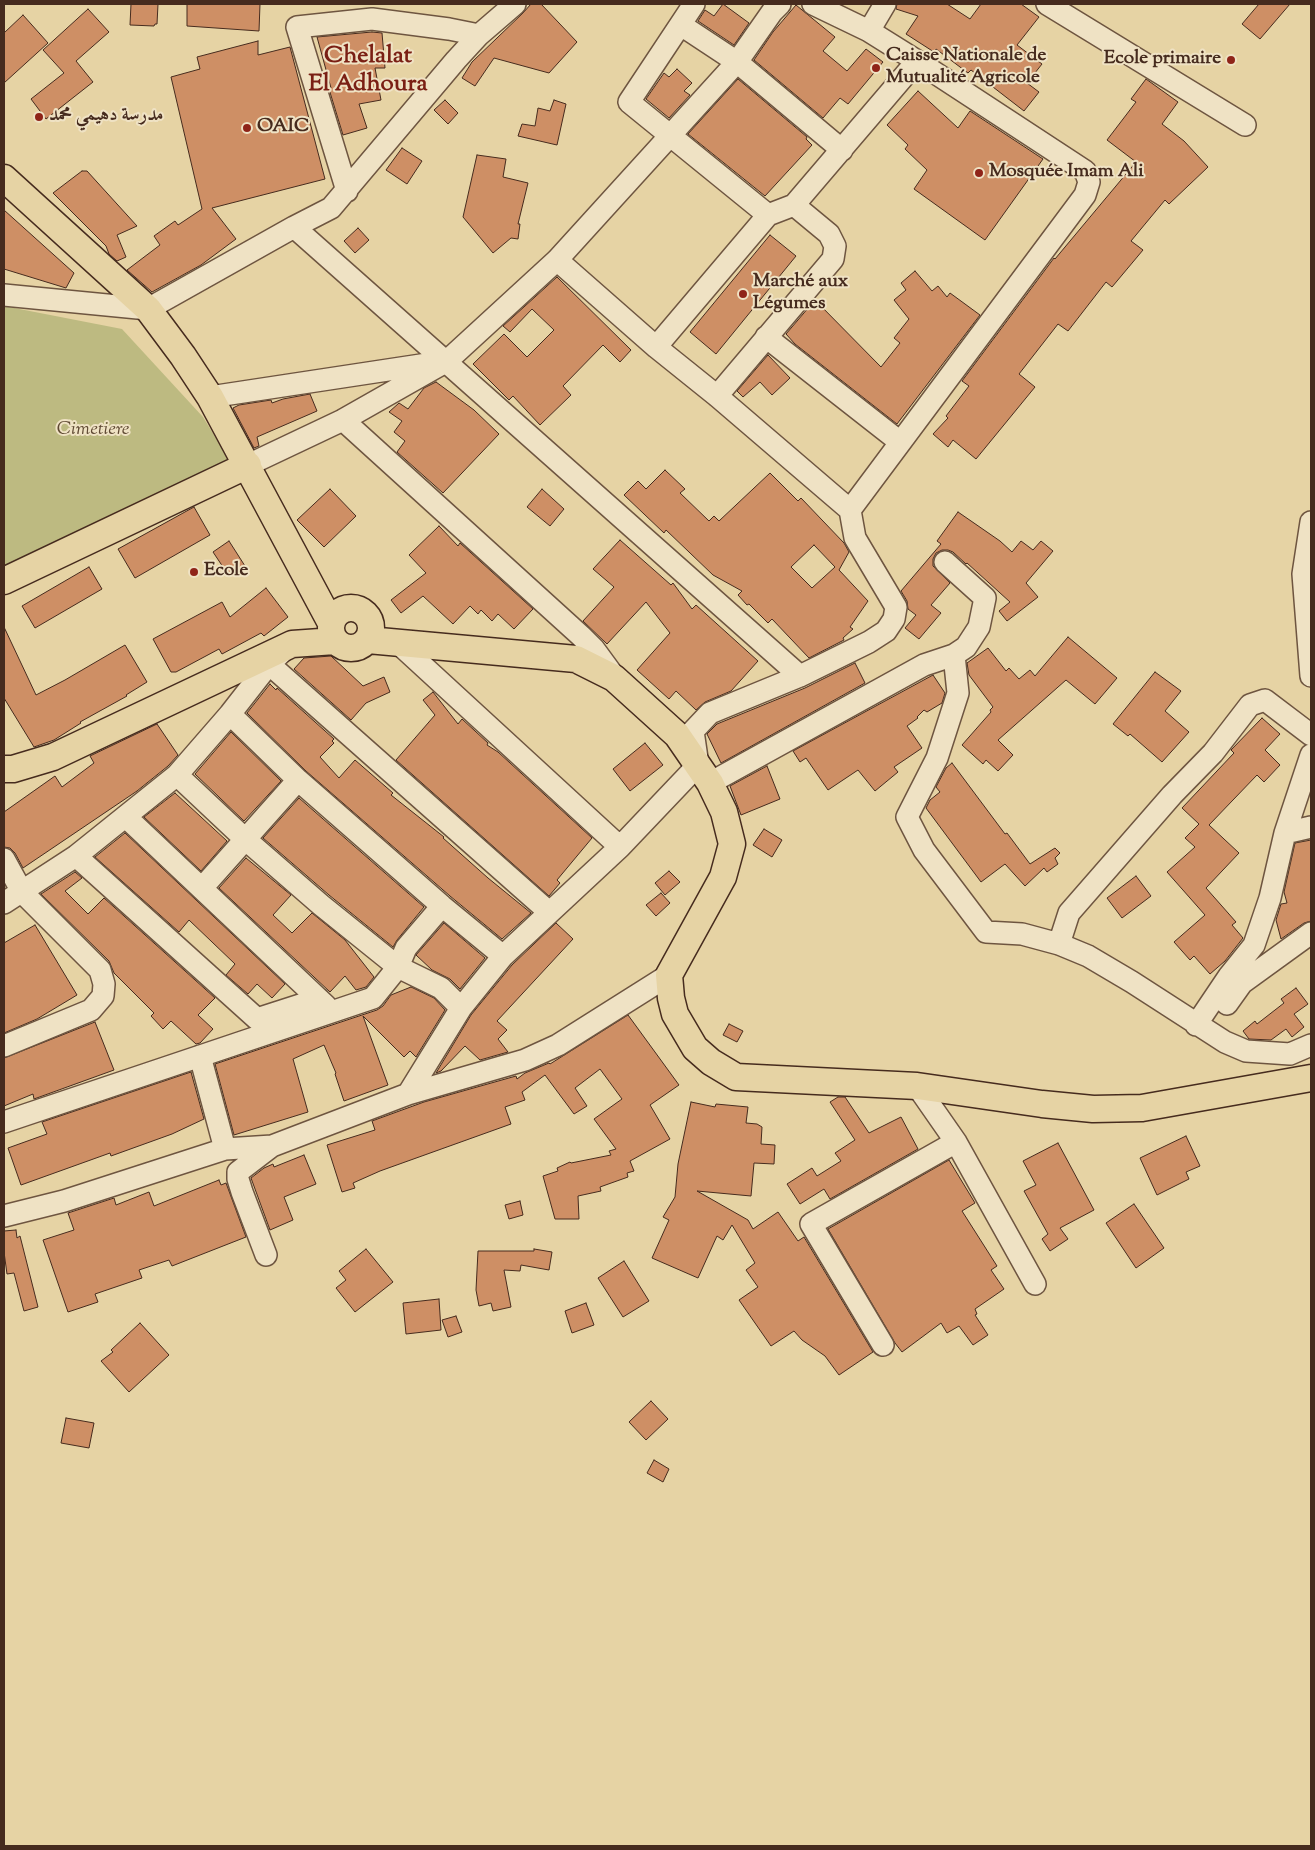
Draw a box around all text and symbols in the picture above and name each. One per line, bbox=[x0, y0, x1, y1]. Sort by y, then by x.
district label: Chelalat El Adhoura bbox=[308, 44, 428, 100]
place label: Caisse Nationale de Mutualité Agricole bbox=[886, 46, 1046, 90]
place label: Ecole primaire bbox=[1104, 49, 1221, 71]
marker: Ecole primaire bbox=[1225, 54, 1237, 66]
marker: Caisse Nationale de Mutualité Agricole bbox=[870, 62, 882, 74]
place label: مدرسة دهيمي محمد bbox=[49, 106, 164, 128]
marker: مدرسة دهيمي محمد bbox=[33, 111, 45, 123]
place label: OAIC bbox=[257, 117, 309, 139]
marker: OAIC bbox=[241, 122, 253, 134]
place label: Mosquée Imam Ali bbox=[989, 162, 1144, 184]
marker: Mosquée Imam Ali bbox=[973, 167, 985, 179]
place label: Marché aux Légumes bbox=[753, 272, 848, 316]
marker: Marché aux Légumes bbox=[737, 288, 749, 300]
park label: Cimetiere bbox=[57, 420, 129, 442]
place label: Ecole bbox=[204, 561, 248, 583]
marker: Ecole bbox=[188, 566, 200, 578]

